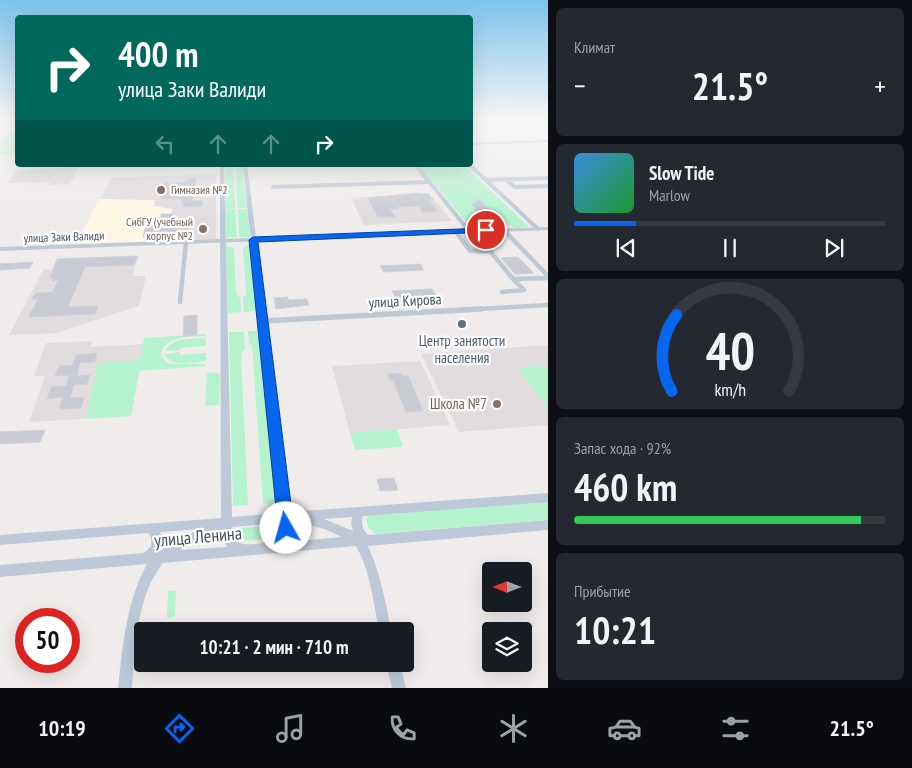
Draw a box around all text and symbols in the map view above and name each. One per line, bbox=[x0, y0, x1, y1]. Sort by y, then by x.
text: 400 m bbox=[118, 31, 199, 77]
icon: right bbox=[35, 35, 100, 100]
text: Климат bbox=[574, 37, 615, 57]
text: 21.5° bbox=[692, 61, 768, 110]
text: − bbox=[574, 67, 586, 104]
text: + bbox=[874, 67, 886, 104]
text: улица Заки Валиди bbox=[118, 75, 266, 103]
icon: left bbox=[151, 130, 179, 158]
icon: ahead bbox=[204, 130, 232, 158]
icon: ahead bbox=[257, 130, 285, 158]
icon: right bbox=[310, 130, 338, 158]
text: Slow Tide bbox=[649, 161, 714, 185]
place label: Гимназия №2 bbox=[171, 182, 228, 197]
marker: Гимназия №2 bbox=[155, 184, 167, 196]
text: Marlow bbox=[649, 185, 690, 205]
pin bbox=[465, 209, 507, 251]
place label: СибГУ (учебный корпус №2 bbox=[126, 214, 193, 243]
icon: arrive bbox=[472, 216, 500, 244]
marker: СибГУ (учебный корпус №2 bbox=[197, 223, 209, 235]
street label: улица Заки Валиди bbox=[23, 228, 105, 245]
icon: previous bbox=[612, 234, 640, 262]
icon: pause bbox=[716, 234, 744, 262]
icon: next bbox=[820, 234, 848, 262]
street label: улица Кирова bbox=[368, 289, 442, 312]
text: 40 bbox=[705, 317, 755, 384]
marker: Центр занятости населения bbox=[456, 318, 468, 330]
place label: Центр занятости населения bbox=[419, 331, 505, 367]
text: km/h bbox=[714, 378, 746, 401]
place label: Школа №7 bbox=[430, 394, 487, 413]
marker: Школа №7 bbox=[491, 398, 503, 410]
text: Запас хода · 92% bbox=[574, 438, 671, 458]
text: 460 km bbox=[574, 462, 677, 511]
position arrow bbox=[259, 501, 311, 553]
street label: улица Ленина bbox=[153, 521, 243, 552]
north arrow bbox=[482, 562, 532, 612]
map controls bbox=[482, 562, 532, 672]
text: Прибытие bbox=[574, 581, 631, 601]
text: 10:21 bbox=[574, 605, 656, 654]
speed limit sign: 50 bbox=[15, 608, 80, 673]
button: layers bbox=[482, 622, 532, 672]
text: 10:21 · 2 мин · 710 m bbox=[200, 635, 348, 659]
icon: directions bbox=[162, 711, 197, 746]
icon: music bbox=[273, 711, 308, 746]
icon: phone bbox=[385, 711, 420, 746]
icon: climate bbox=[496, 711, 531, 746]
icon: car bbox=[607, 711, 642, 746]
icon: filters bbox=[718, 711, 753, 746]
text: 10:19 bbox=[38, 714, 86, 742]
text: 21.5° bbox=[830, 714, 874, 742]

